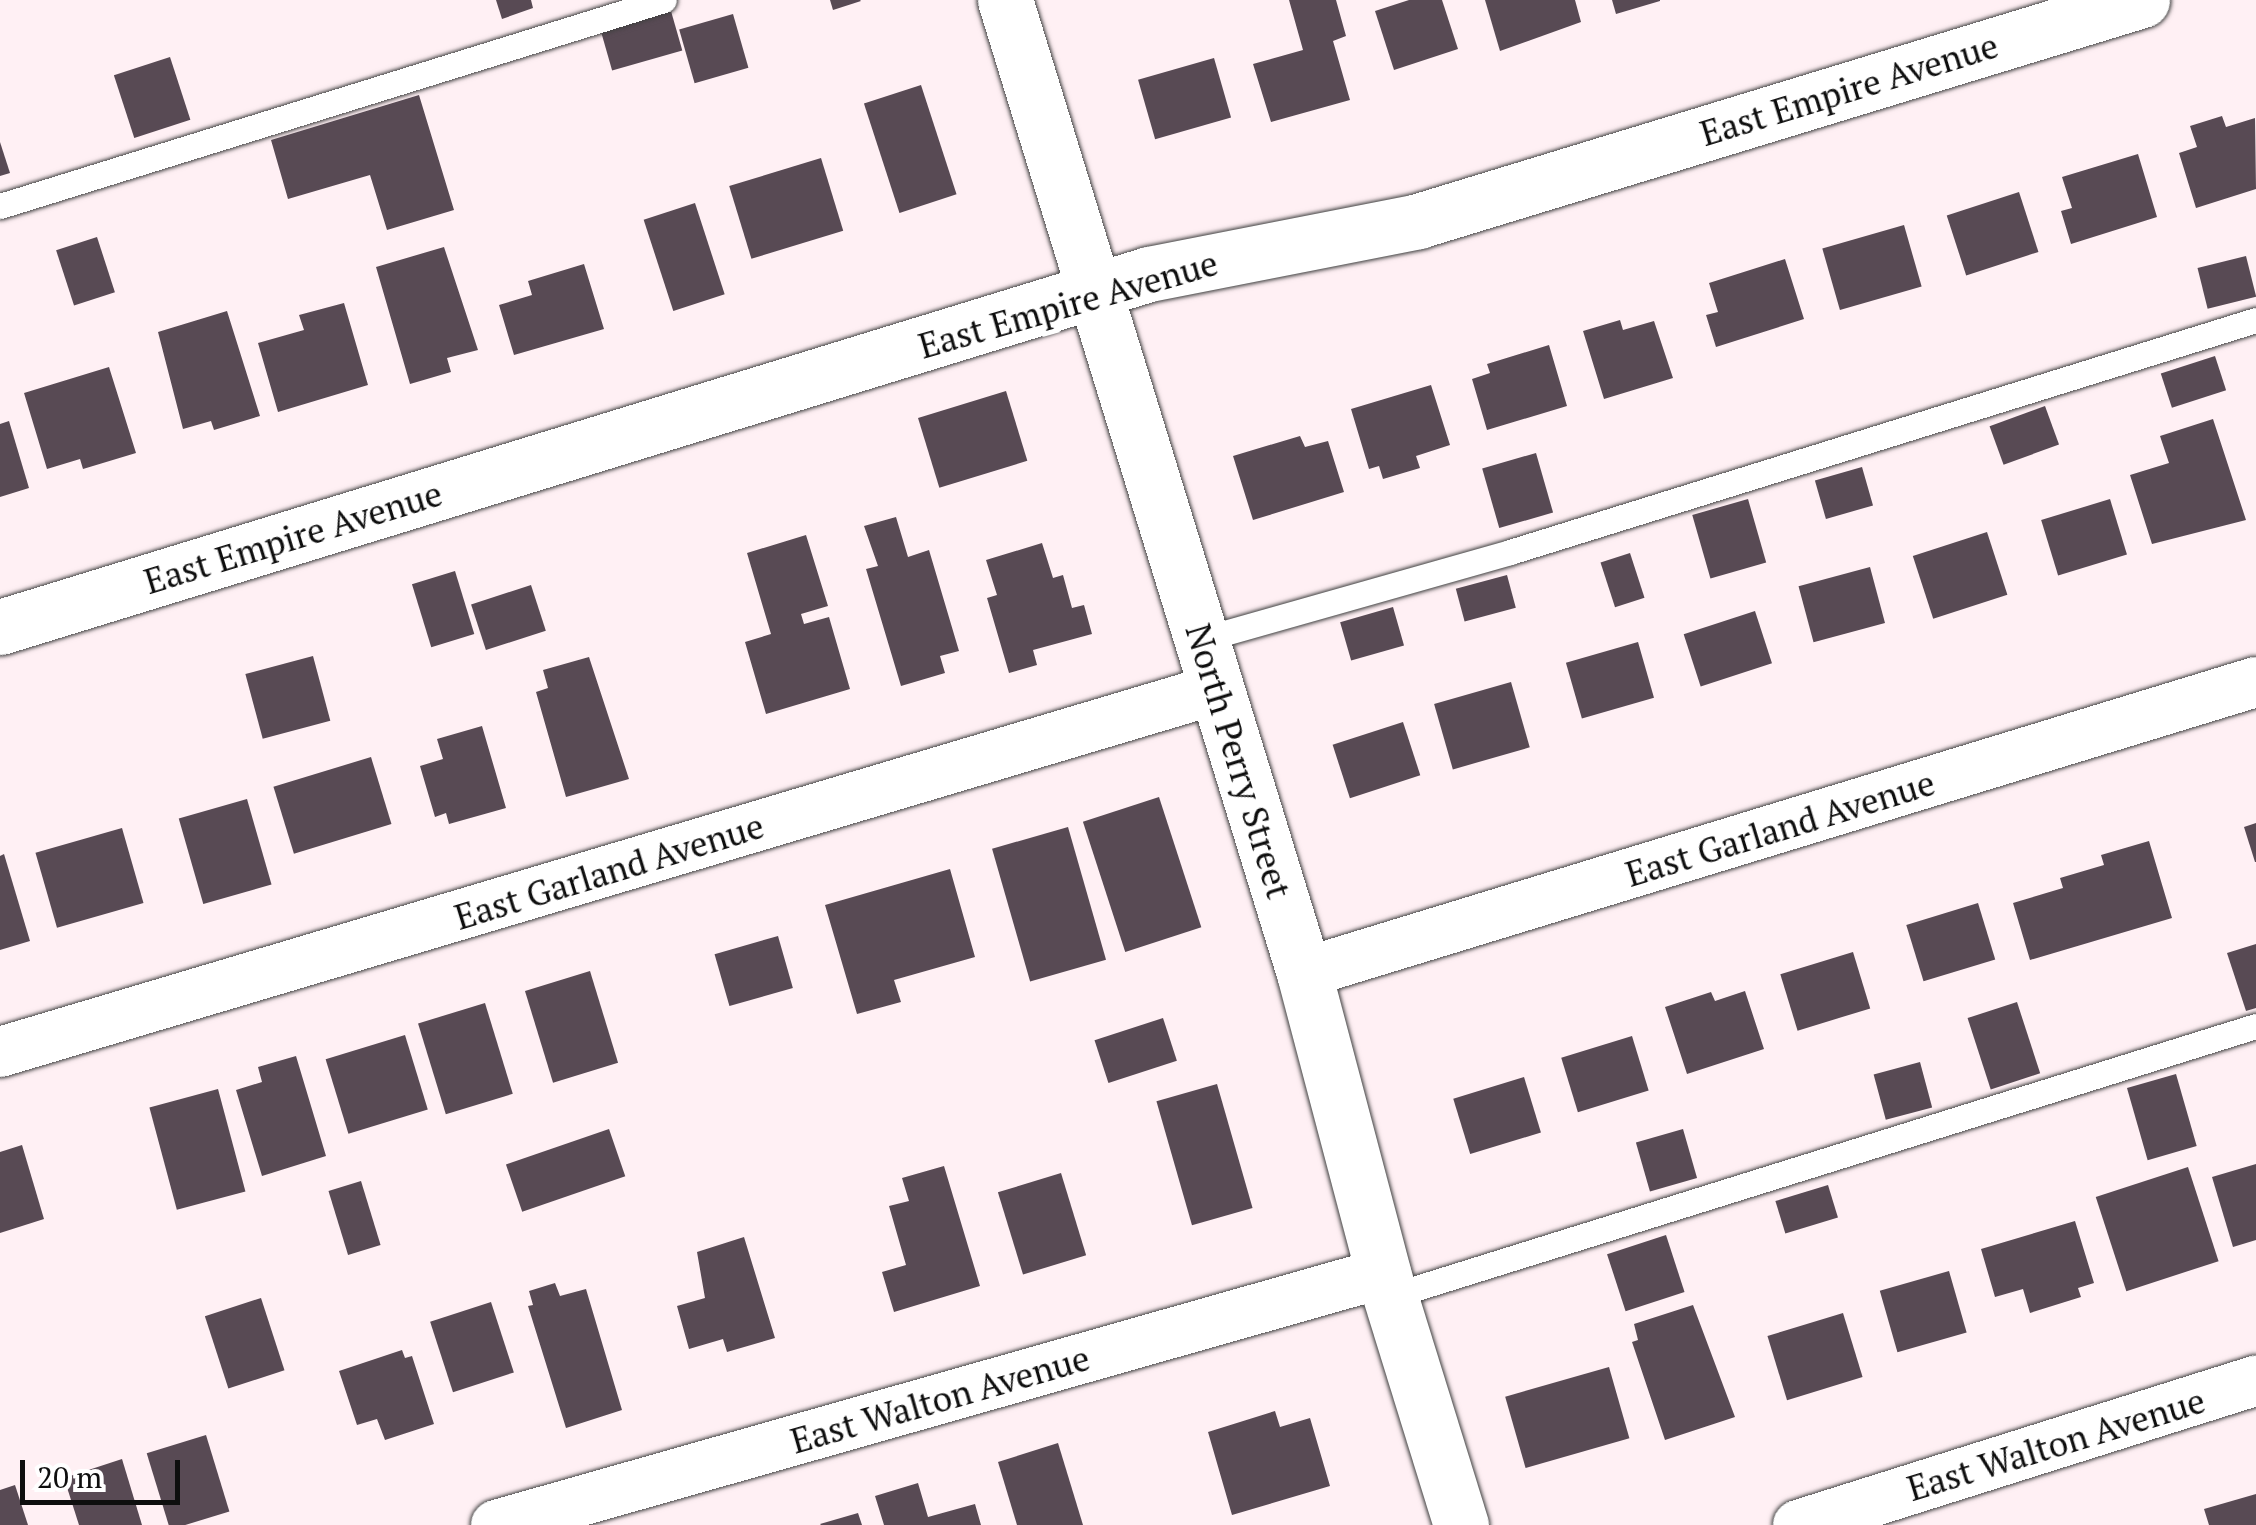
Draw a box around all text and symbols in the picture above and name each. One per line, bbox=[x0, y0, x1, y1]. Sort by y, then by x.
street label: East Empire Avenue bbox=[1695, 24, 2003, 154]
street label: East Empire Avenue bbox=[913, 241, 1223, 367]
street label: East Empire Avenue bbox=[139, 472, 447, 602]
street label: North Perry Street bbox=[1177, 619, 1301, 903]
street label: East Garland Avenue bbox=[1620, 761, 1940, 895]
street label: East Garland Avenue bbox=[449, 804, 769, 938]
street label: East Walton Avenue bbox=[785, 1336, 1095, 1462]
street label: East Walton Avenue bbox=[1902, 1379, 2210, 1509]
scale bar bbox=[25, 1440, 185, 1502]
text: 20 m bbox=[37, 1457, 102, 1497]

